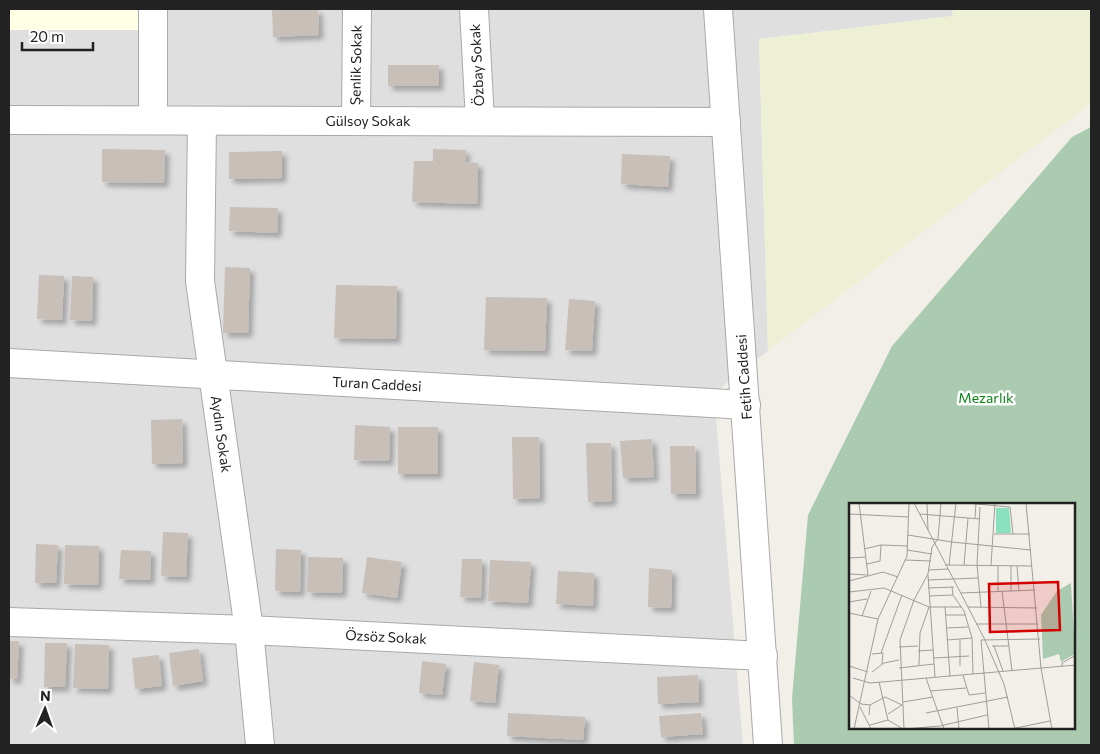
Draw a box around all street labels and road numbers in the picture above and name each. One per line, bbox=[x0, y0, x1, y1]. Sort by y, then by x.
street label: Özbay Sokak bbox=[466, 23, 487, 107]
street label: Şenlik Sokak bbox=[346, 24, 365, 105]
street label: Gülsoy Sokak bbox=[325, 112, 411, 129]
street label: Fetih Caddesi bbox=[732, 334, 755, 420]
street label: Turan Caddesi bbox=[332, 373, 422, 394]
street label: Aydın Sokak bbox=[208, 394, 235, 474]
street label: Özsöz Sokak bbox=[345, 626, 428, 647]

